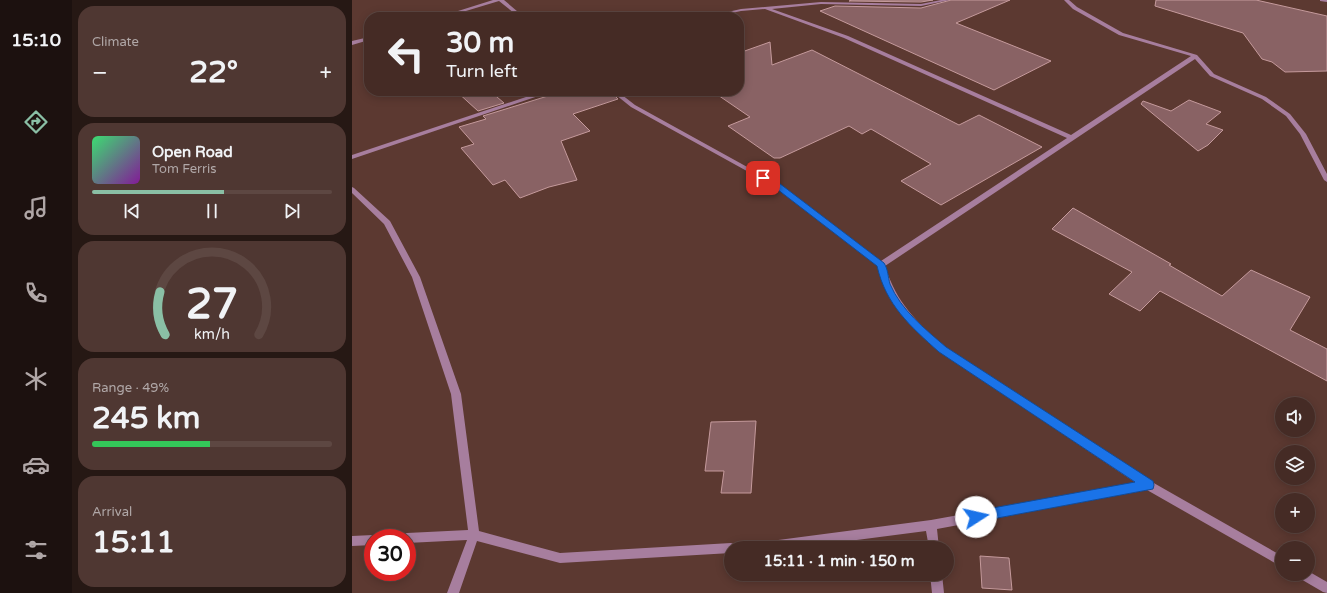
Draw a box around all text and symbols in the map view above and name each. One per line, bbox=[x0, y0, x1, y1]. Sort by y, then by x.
text: 30 m bbox=[446, 26, 514, 60]
icon: left bbox=[380, 28, 432, 80]
text: 15:10 bbox=[11, 29, 61, 51]
text: Climate bbox=[92, 34, 139, 50]
text: 22° bbox=[189, 54, 238, 91]
text: − bbox=[92, 60, 108, 86]
text: + bbox=[320, 60, 332, 86]
text: Turn left bbox=[446, 60, 518, 82]
icon: directions bbox=[22, 108, 50, 136]
text: Open Road bbox=[152, 143, 233, 161]
text: Tom Ferris bbox=[152, 161, 216, 177]
pin bbox=[746, 161, 780, 195]
icon: arrive bbox=[752, 167, 774, 189]
icon: music bbox=[22, 194, 50, 222]
icon: previous bbox=[121, 200, 143, 222]
icon: pause bbox=[201, 200, 223, 222]
icon: next bbox=[281, 200, 303, 222]
icon: phone bbox=[22, 279, 50, 307]
text: 27 bbox=[186, 279, 238, 329]
text: km/h bbox=[194, 325, 230, 342]
icon: climate bbox=[22, 365, 50, 393]
text: Range · 49% bbox=[92, 380, 169, 396]
map controls bbox=[1275, 397, 1315, 581]
button: sound bbox=[1275, 397, 1315, 437]
text: 245 km bbox=[92, 400, 200, 437]
button: layers bbox=[1275, 445, 1315, 485]
icon: car bbox=[22, 451, 50, 479]
button: + bbox=[1275, 493, 1315, 533]
position arrow bbox=[955, 496, 997, 538]
text: Arrival bbox=[92, 504, 132, 520]
text: 15:11 bbox=[92, 524, 175, 561]
speed limit sign: 30 bbox=[364, 529, 416, 581]
icon: filters bbox=[22, 536, 50, 564]
button: − bbox=[1275, 541, 1315, 581]
text: 15:11 · 1 min · 150 m bbox=[764, 552, 914, 570]

